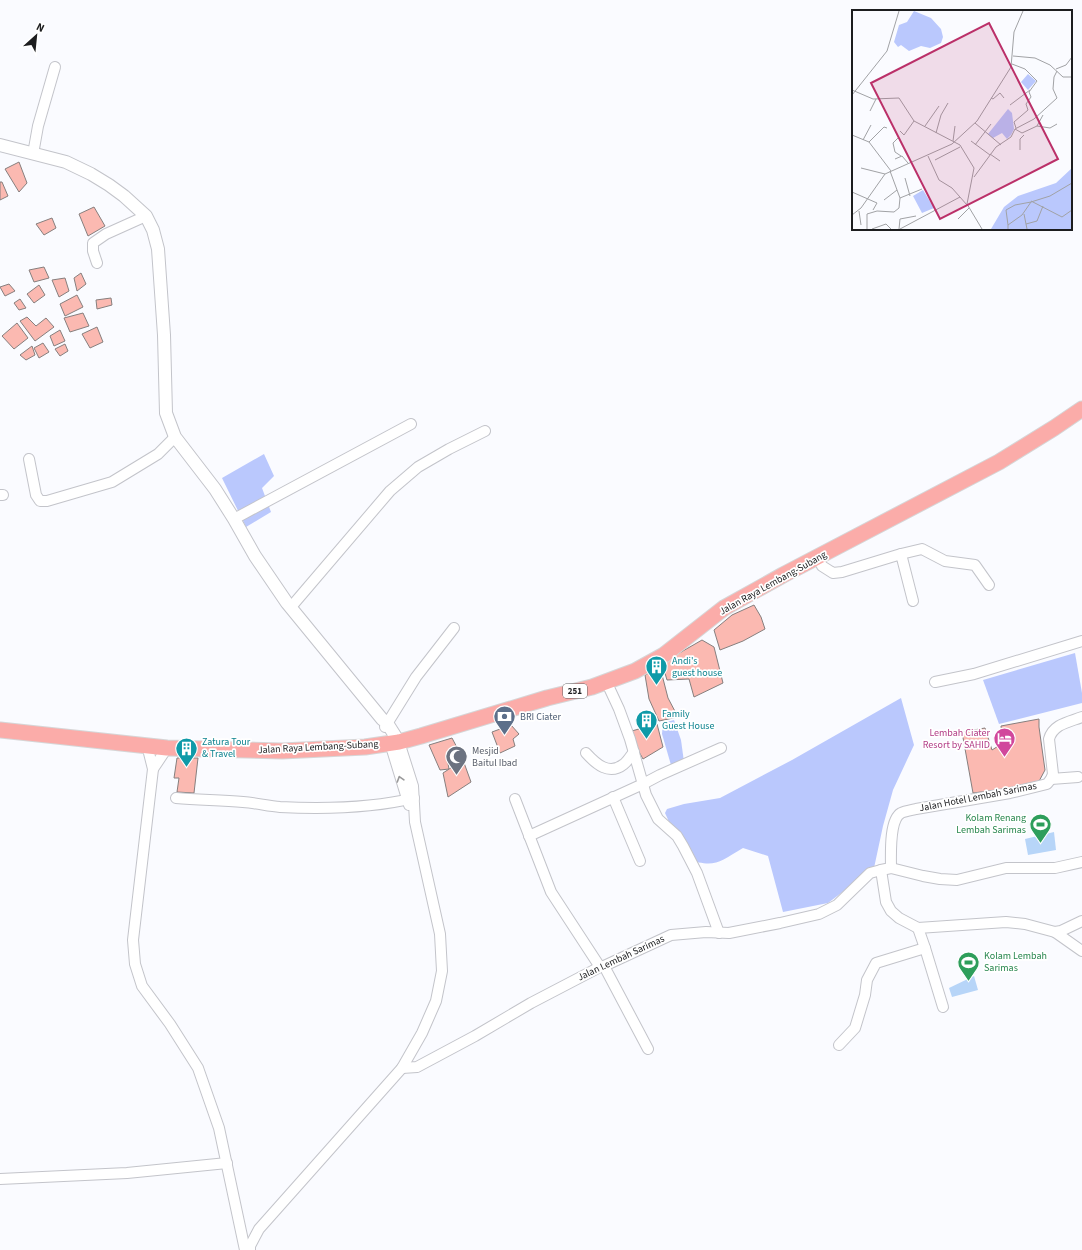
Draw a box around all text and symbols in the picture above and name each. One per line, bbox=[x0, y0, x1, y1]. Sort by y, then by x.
inset map bbox=[852, 10, 1072, 230]
north arrow bbox=[16, 16, 56, 56]
text: N bbox=[34, 19, 47, 36]
street label: Jalan Raya Lembang-Subang bbox=[717, 548, 829, 618]
building icon: Andi's guest house bbox=[643, 654, 669, 687]
place label: Andi's guest house bbox=[672, 654, 722, 680]
road number: 251 bbox=[563, 684, 587, 698]
bank icon: BRI Ciater bbox=[492, 704, 518, 737]
building icon: Family Guest House bbox=[634, 707, 660, 740]
place label: Family Guest House bbox=[662, 707, 715, 733]
place label: BRI Ciater bbox=[520, 710, 561, 724]
place label: Lembah Ciater Resort by SAHID bbox=[923, 726, 991, 752]
hotel icon: Lembah Ciater Resort by SAHID bbox=[992, 726, 1018, 759]
building icon: Zatura Tour & Travel bbox=[173, 735, 199, 768]
place label: Zatura Tour & Travel bbox=[202, 735, 251, 761]
street label: Jalan Raya Lembang-Subang bbox=[257, 737, 379, 757]
mosque icon: Mesjid Baitul Ibad bbox=[444, 744, 470, 777]
place label: Mesjid Baitul Ibad bbox=[472, 744, 517, 770]
one-way arrow bbox=[396, 776, 405, 783]
street label: Jalan Hotel Lembah Sarimas bbox=[918, 779, 1038, 815]
place label: Kolam Renang Lembah Sarimas bbox=[956, 811, 1026, 837]
sports icon: Kolam Renang Lembah Sarimas bbox=[1028, 811, 1054, 844]
street label: Jalan Lembah Sarimas bbox=[575, 932, 667, 984]
sports icon: Kolam Lembah Sarimas bbox=[955, 949, 981, 982]
place label: Kolam Lembah Sarimas bbox=[984, 949, 1047, 975]

